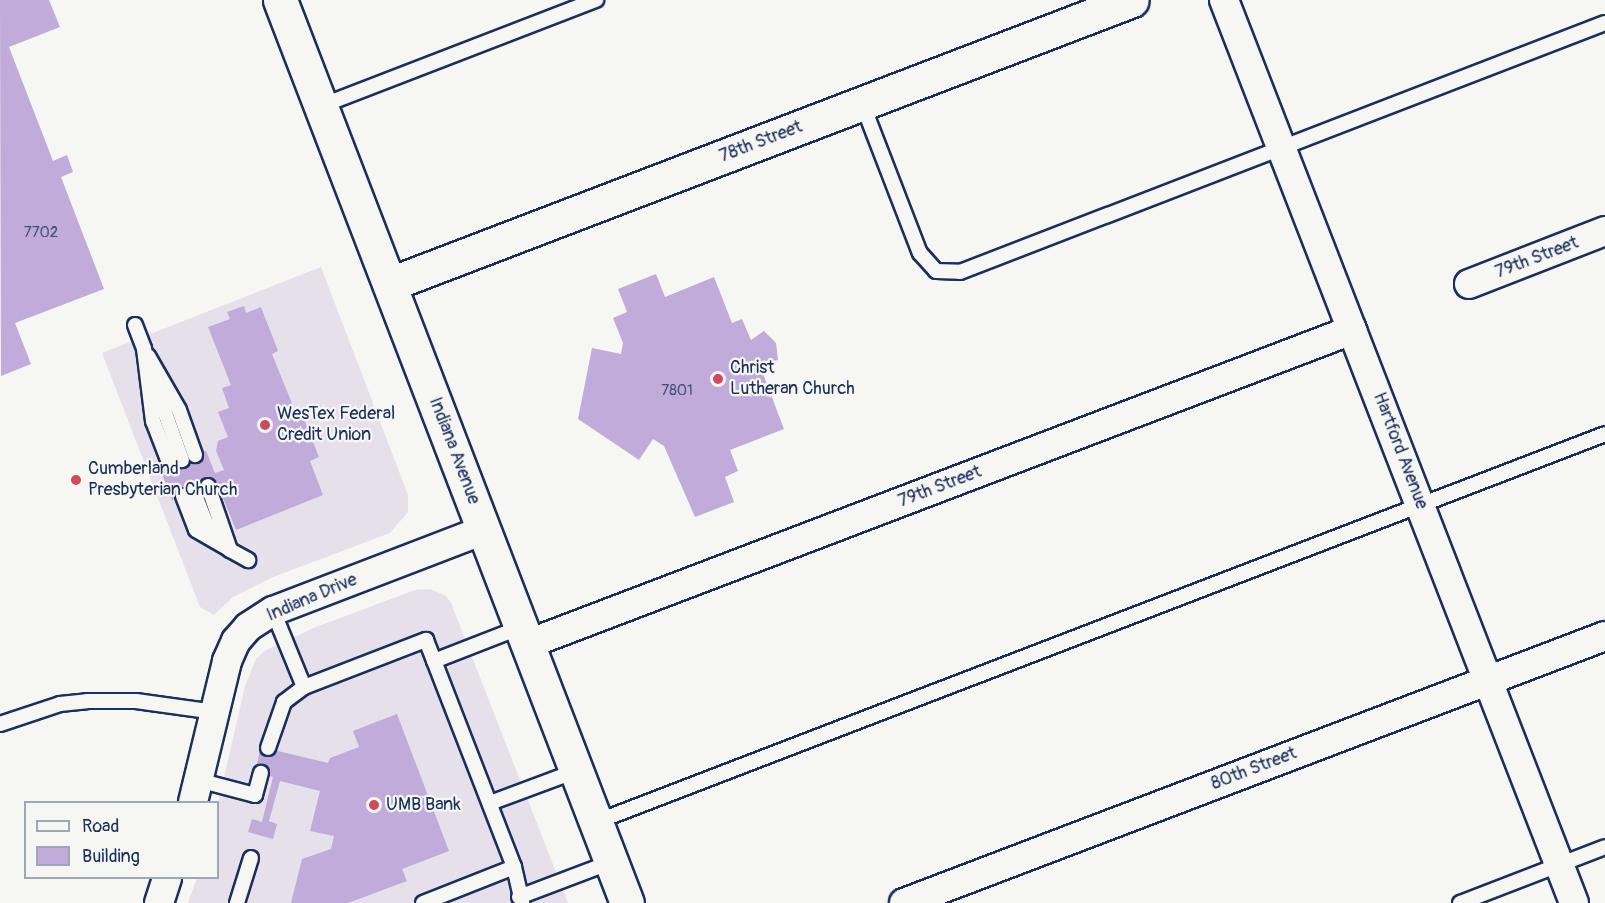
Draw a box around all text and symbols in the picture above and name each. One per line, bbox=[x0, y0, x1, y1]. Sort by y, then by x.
street label: 78th Street bbox=[717, 116, 805, 168]
house number: 7702 bbox=[24, 224, 58, 242]
street label: 79th Street bbox=[1492, 232, 1582, 284]
place label: Christ Lutheran Church bbox=[730, 358, 855, 400]
marker: Christ Lutheran Church bbox=[711, 372, 725, 386]
house number: 7801 bbox=[661, 382, 693, 400]
street label: Hartford Avenue bbox=[1368, 389, 1432, 513]
street label: Indiana Avenue bbox=[424, 394, 484, 508]
place label: WesTex Federal Credit Union bbox=[277, 404, 395, 446]
marker: WesTex Federal Credit Union bbox=[258, 418, 272, 432]
place label: Cumberland Presbyterian Church bbox=[88, 459, 237, 502]
street label: 79th Street bbox=[895, 461, 985, 513]
marker: Cumberland Presbyterian Church bbox=[69, 473, 83, 487]
street label: Indiana Drive bbox=[264, 569, 360, 627]
street label: 80th Street bbox=[1208, 743, 1300, 795]
place label: UMB Bank bbox=[386, 794, 461, 816]
marker: UMB Bank bbox=[367, 798, 381, 812]
legend bbox=[24, 801, 219, 879]
text: Road bbox=[82, 815, 119, 838]
text: Building bbox=[82, 845, 140, 868]

